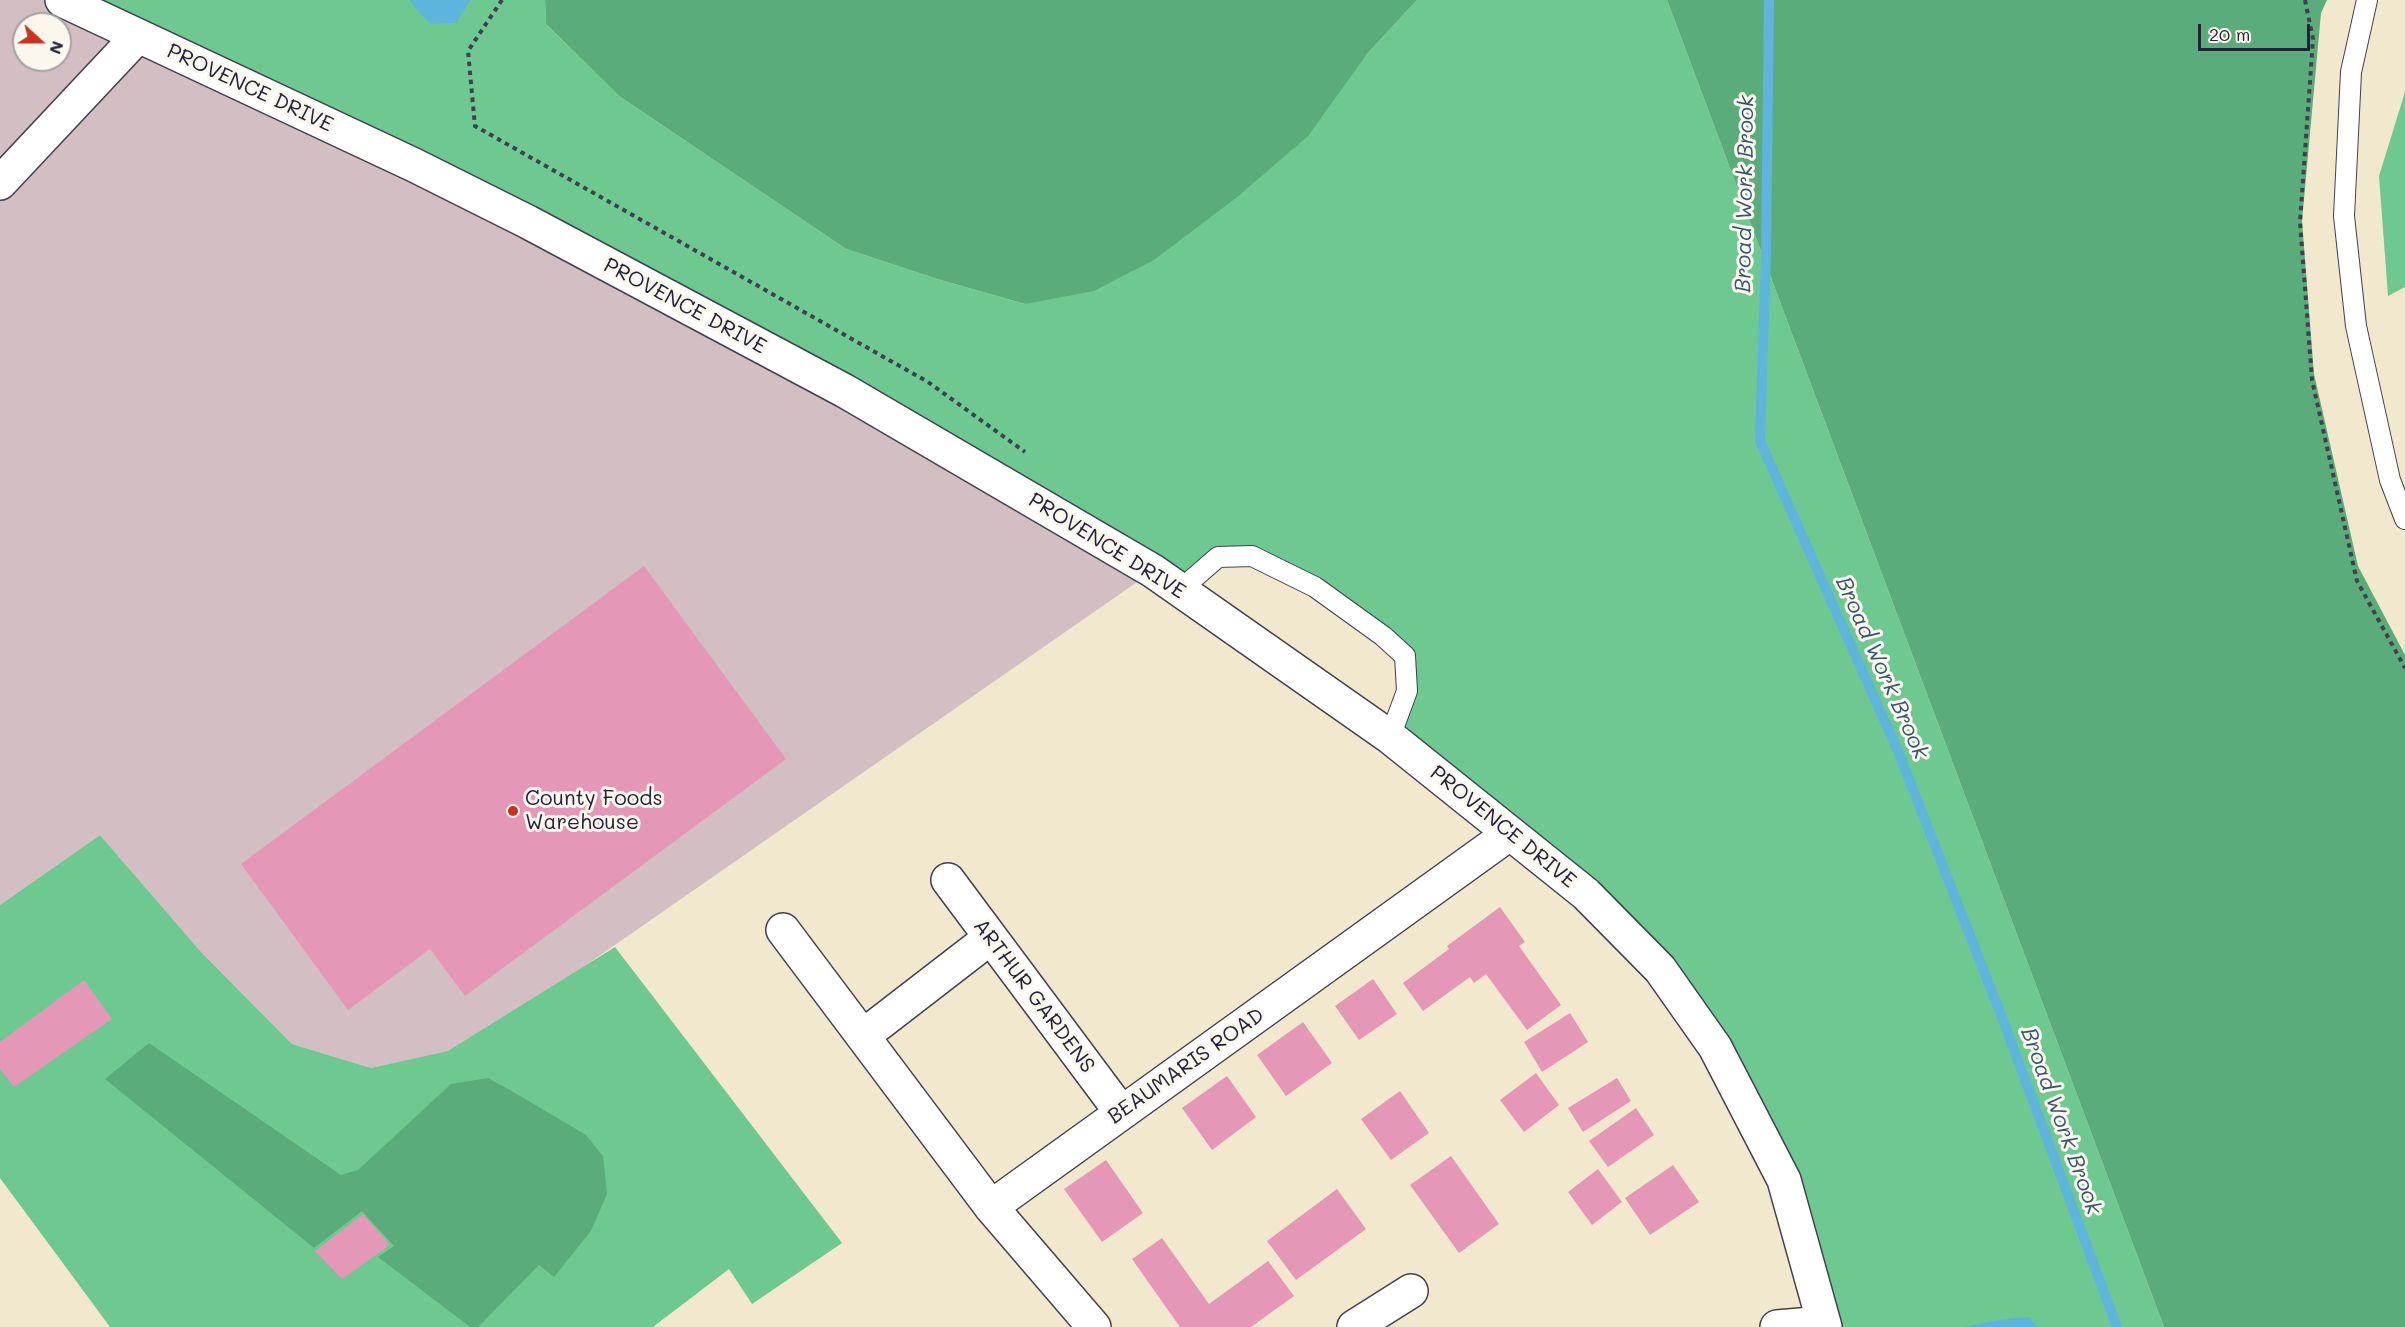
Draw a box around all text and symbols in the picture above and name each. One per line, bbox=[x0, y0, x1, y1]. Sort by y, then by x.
north arrow bbox=[12, 12, 72, 72]
scale bar bbox=[2201, 12, 2314, 50]
text: 20 m bbox=[2209, 22, 2250, 46]
text: N bbox=[45, 38, 69, 57]
street label: PROVENCE DRIVE bbox=[163, 38, 337, 138]
water label: Broad Work Brook bbox=[1730, 95, 1760, 293]
street label: PROVENCE DRIVE bbox=[599, 253, 771, 359]
street label: PROVENCE DRIVE bbox=[1024, 488, 1190, 604]
water label: Broad Work Brook bbox=[1830, 573, 1934, 763]
street label: PROVENCE DRIVE bbox=[1425, 760, 1581, 894]
place label: County Foods Warehouse bbox=[525, 786, 663, 836]
marker: County Foods Warehouse bbox=[506, 804, 520, 818]
street label: ARTHUR GARDENS bbox=[968, 914, 1100, 1078]
street label: BEAUMARIS ROAD bbox=[1103, 1003, 1269, 1129]
water label: Broad Work Brook bbox=[2015, 1024, 2107, 1218]

